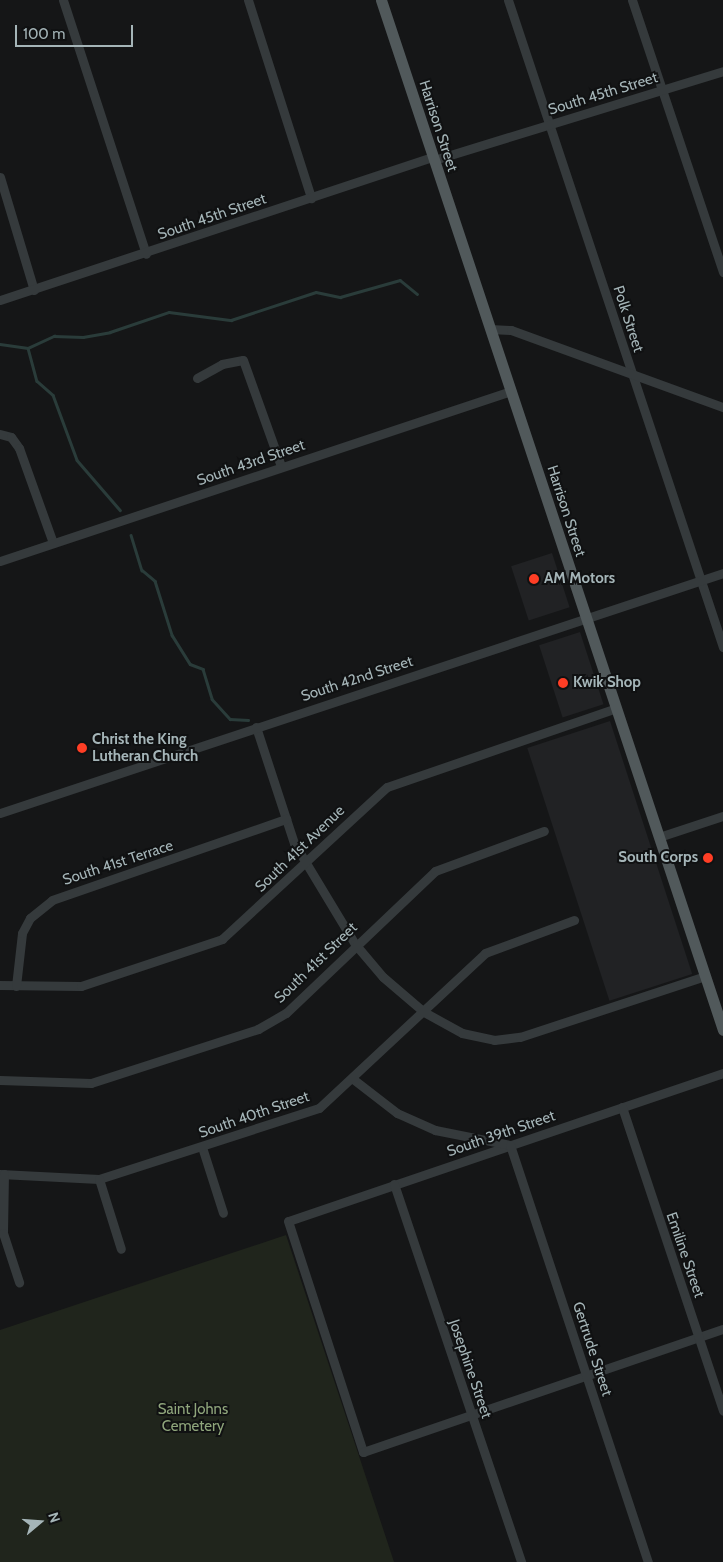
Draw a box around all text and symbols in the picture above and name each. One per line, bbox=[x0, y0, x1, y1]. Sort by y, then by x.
scale bar bbox=[18, 15, 135, 47]
text: 100 m bbox=[23, 25, 65, 43]
street label: South 45th Street bbox=[546, 69, 660, 119]
street label: Harrison Street bbox=[415, 78, 461, 174]
street label: South 45th Street bbox=[155, 190, 269, 244]
street label: Polk Street bbox=[609, 283, 647, 355]
street label: South 43rd Street bbox=[195, 436, 307, 490]
street label: Harrison Street bbox=[543, 463, 589, 559]
place label: AM Motors bbox=[544, 570, 615, 588]
marker: AM Motors bbox=[528, 573, 540, 585]
street label: South 42nd Street bbox=[299, 652, 415, 706]
place label: Kwik Shop bbox=[573, 674, 641, 692]
marker: Kwik Shop bbox=[557, 677, 569, 689]
place label: Christ the King Lutheran Church bbox=[92, 730, 198, 765]
marker: Christ the King Lutheran Church bbox=[76, 742, 88, 754]
street label: South 41st Avenue bbox=[252, 802, 348, 896]
street label: South 41st Terrace bbox=[60, 837, 176, 889]
place label: South Corps bbox=[618, 849, 698, 867]
marker: South Corps bbox=[702, 852, 714, 864]
street label: South 41st Street bbox=[271, 919, 361, 1007]
street label: South 40th Street bbox=[196, 1088, 312, 1142]
street label: South 39th Street bbox=[445, 1107, 557, 1161]
street label: Emiline Street bbox=[662, 1210, 708, 1300]
street label: Gertrude Street bbox=[568, 1300, 616, 1398]
street label: Josephine Street bbox=[445, 1317, 495, 1421]
park label: Saint Johns Cemetery bbox=[158, 1400, 228, 1435]
north arrow bbox=[15, 1497, 65, 1547]
text: N bbox=[44, 1510, 64, 1525]

